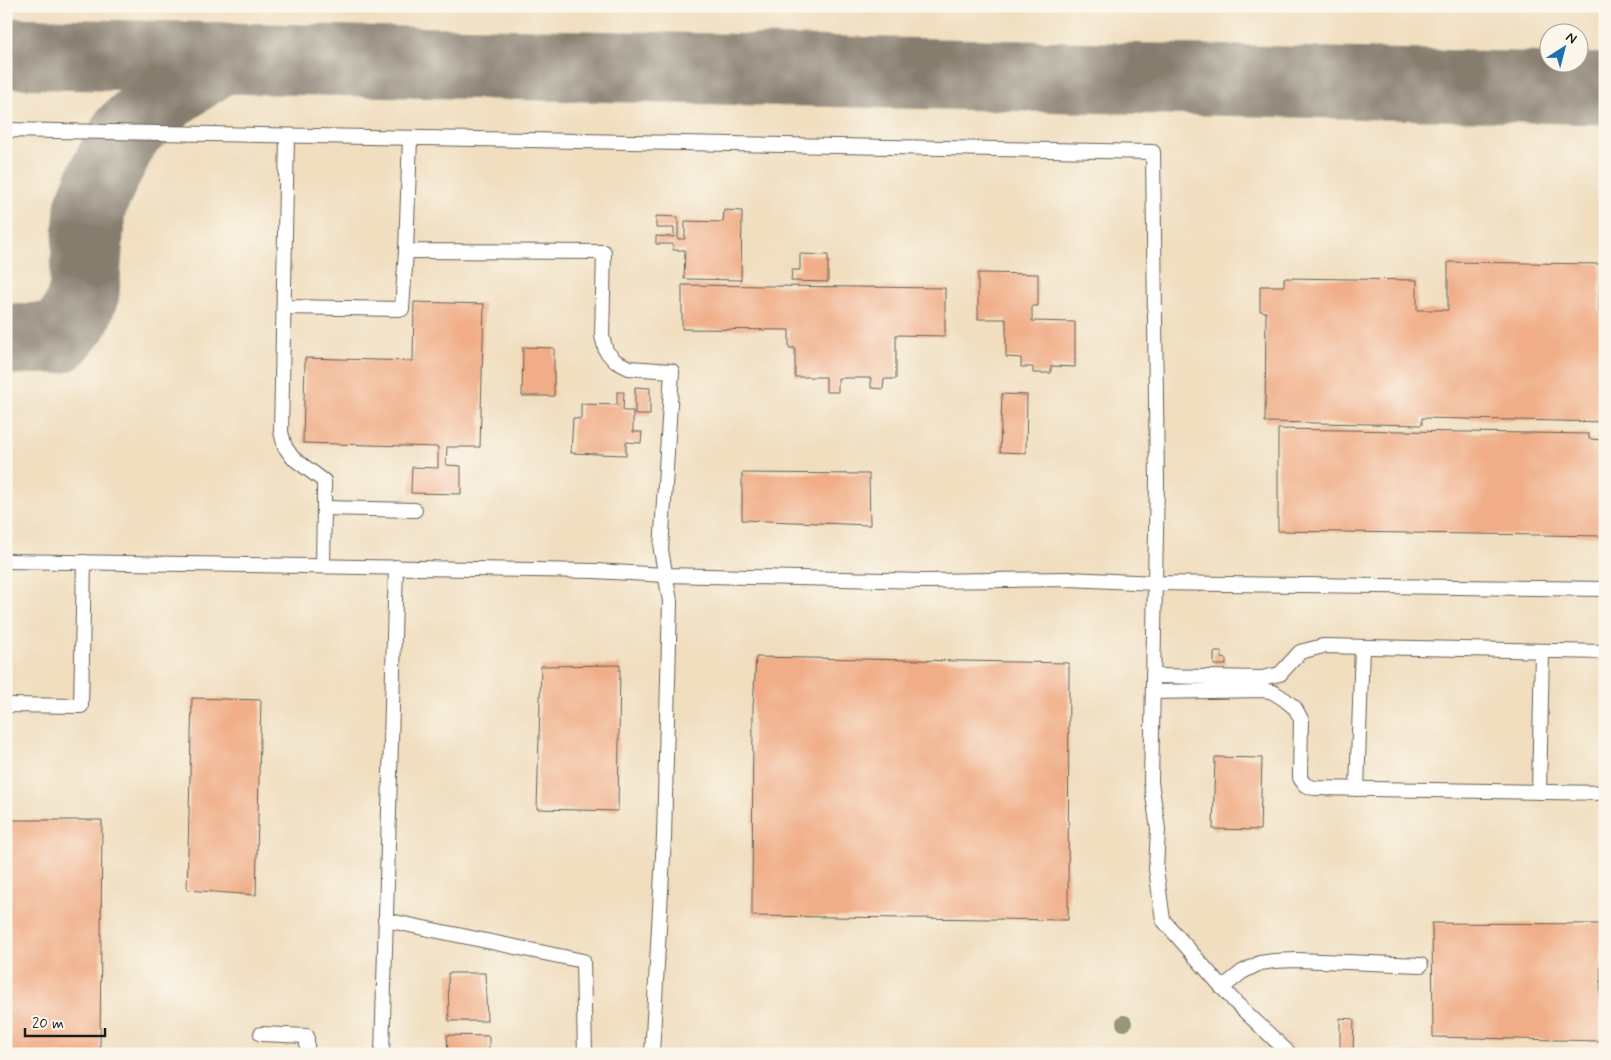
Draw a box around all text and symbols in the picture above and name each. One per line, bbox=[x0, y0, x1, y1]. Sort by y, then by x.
north arrow bbox=[1538, 22, 1588, 72]
text: N bbox=[1562, 28, 1580, 48]
scale bar bbox=[25, 1005, 105, 1037]
text: 20 m bbox=[32, 1014, 64, 1034]

